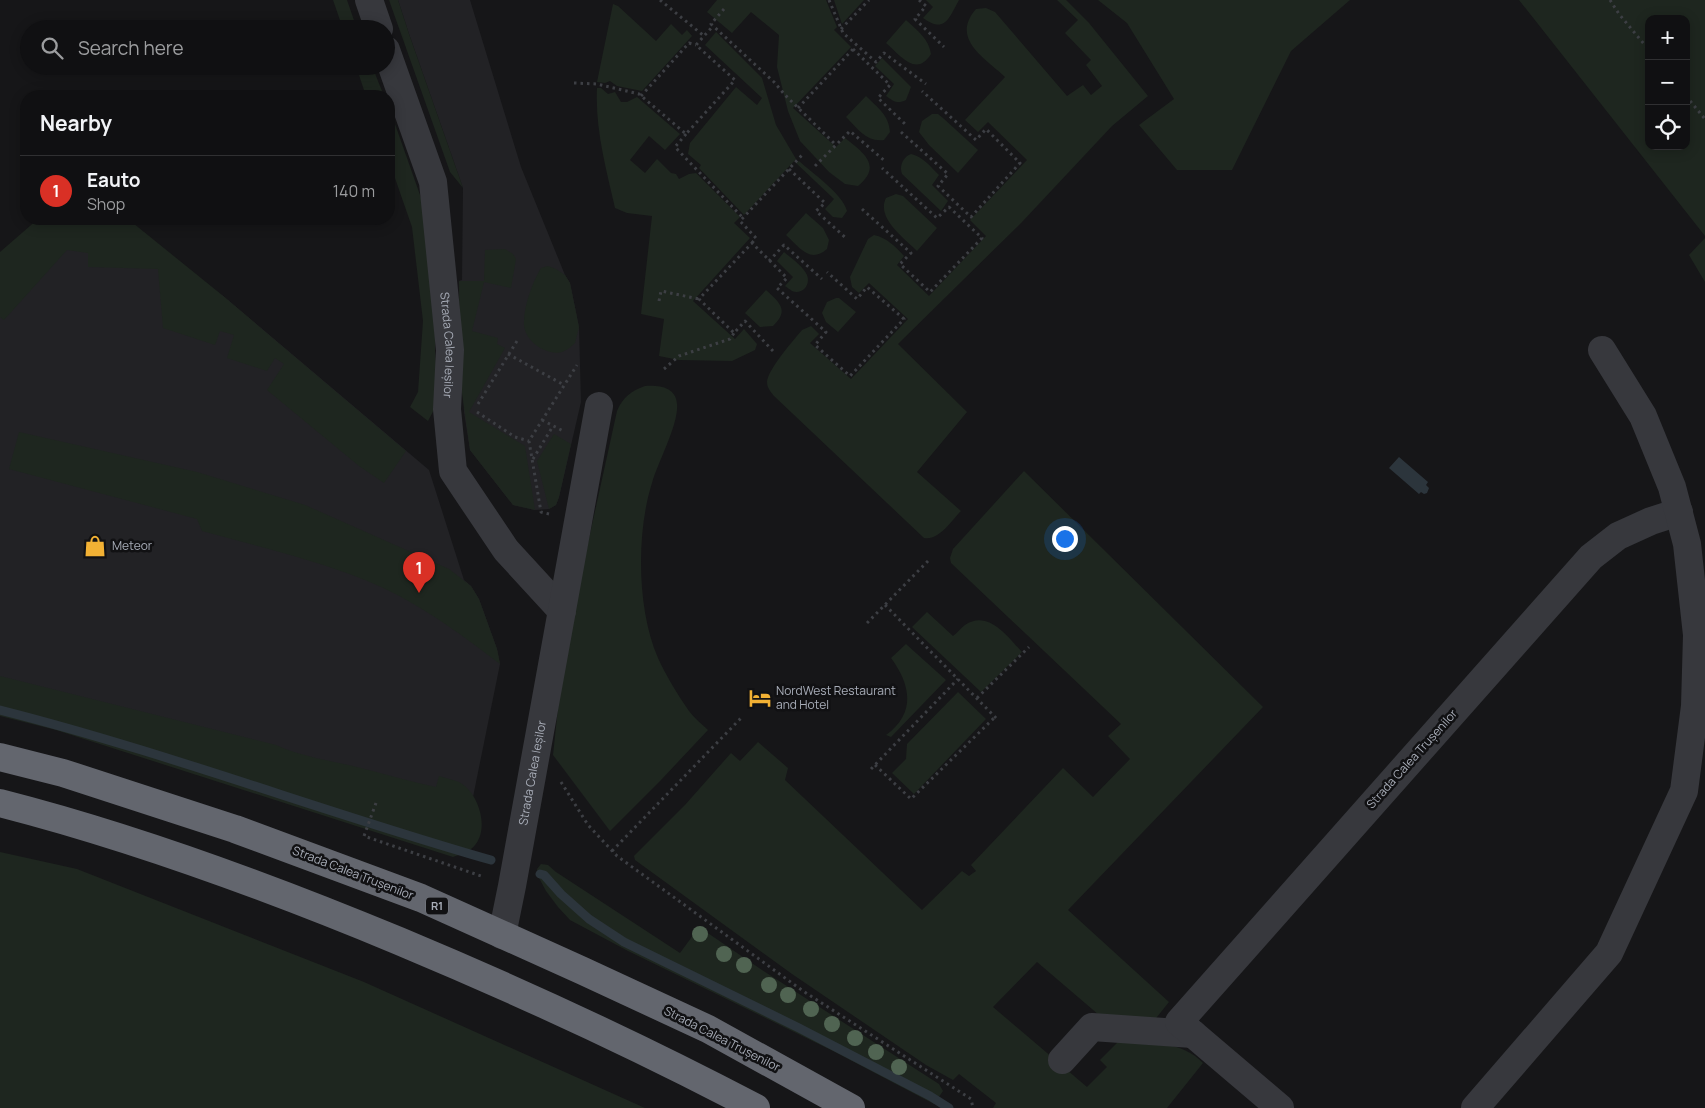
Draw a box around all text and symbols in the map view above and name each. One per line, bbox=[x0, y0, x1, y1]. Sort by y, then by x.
map controls bbox=[1645, 15, 1690, 150]
button: + bbox=[1645, 15, 1690, 60]
search box bbox=[20, 20, 395, 75]
icon: search bbox=[38, 34, 66, 62]
text: Search here bbox=[78, 35, 184, 61]
button: − bbox=[1645, 60, 1690, 105]
button: locate bbox=[1645, 105, 1690, 150]
text: Nearby bbox=[40, 109, 112, 137]
text: Eauto bbox=[87, 167, 140, 193]
text: 1 bbox=[52, 180, 60, 202]
text: 140 m bbox=[333, 180, 375, 202]
text: Shop bbox=[87, 193, 125, 215]
street label: Strada Calea Ieșilor bbox=[436, 291, 459, 399]
your location bbox=[1052, 526, 1078, 552]
shop icon: Meteor bbox=[82, 533, 108, 559]
place label: Meteor bbox=[112, 537, 153, 554]
pin: 1 bbox=[403, 552, 435, 593]
place label: NordWest Restaurant and Hotel bbox=[776, 682, 896, 713]
hotel icon: NordWest Restaurant and Hotel bbox=[747, 685, 773, 711]
street label: Strada Calea Trușenilor bbox=[1362, 705, 1461, 812]
street label: Strada Calea Ieșilor bbox=[514, 718, 550, 827]
street label: Strada Calea Trușenilor bbox=[290, 842, 417, 904]
road number: R1 bbox=[426, 898, 448, 914]
street label: Strada Calea Trușenilor bbox=[661, 1002, 784, 1076]

